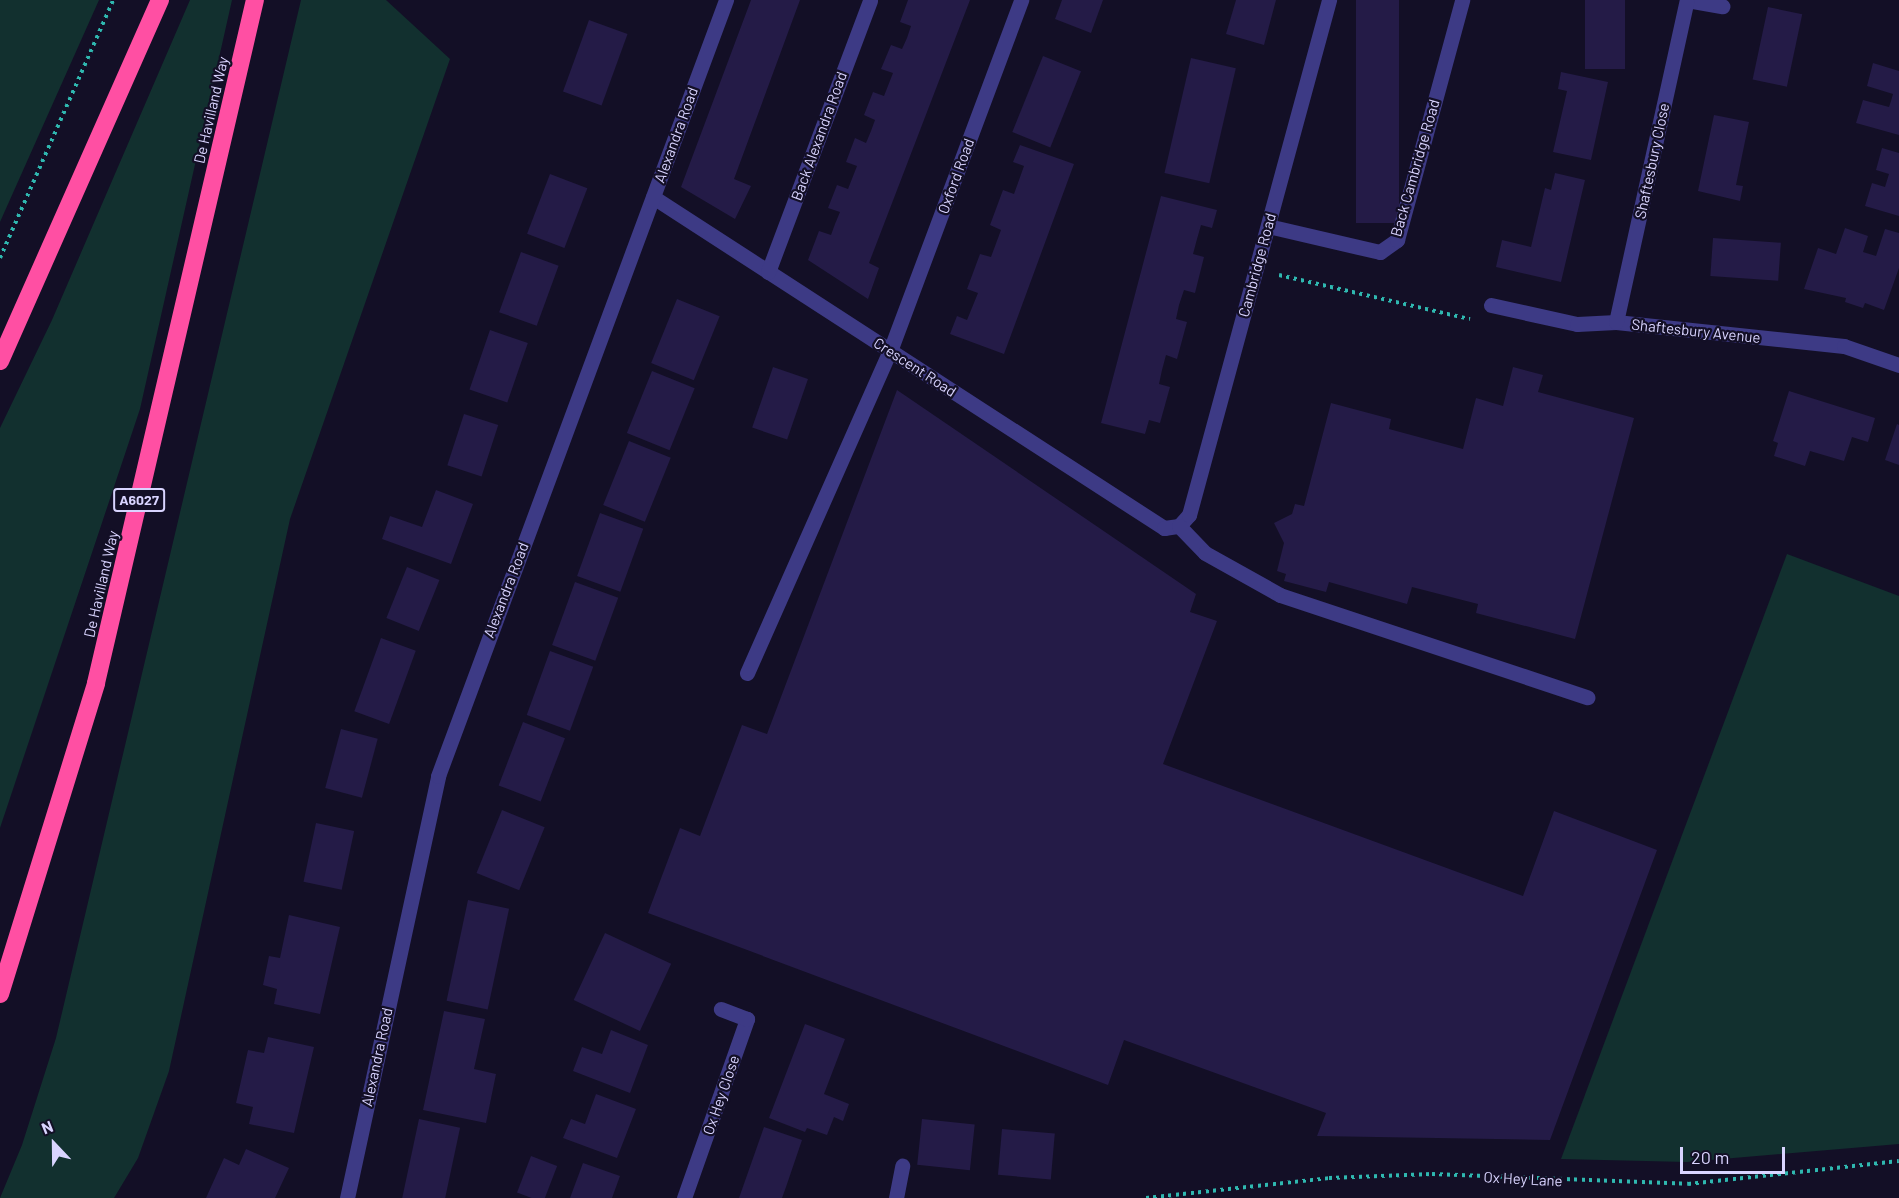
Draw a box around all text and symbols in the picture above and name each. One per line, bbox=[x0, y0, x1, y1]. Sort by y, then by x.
street label: De Havilland Way bbox=[190, 55, 232, 165]
street label: Back Alexandra Road bbox=[787, 69, 851, 203]
street label: Alexandra Road bbox=[650, 85, 702, 185]
street label: Back Cambridge Road bbox=[1387, 97, 1443, 239]
street label: Shaftesbury Close bbox=[1631, 101, 1673, 221]
street label: Oxford Road bbox=[934, 136, 978, 216]
street label: Cambridge Road bbox=[1234, 211, 1280, 319]
street label: Shaftesbury Avenue bbox=[1631, 315, 1761, 347]
street label: Crescent Road bbox=[870, 334, 960, 400]
road number: A6027 bbox=[112, 489, 166, 511]
street label: De Havilland Way bbox=[80, 529, 122, 639]
street label: Alexandra Road bbox=[480, 540, 532, 640]
street label: Alexandra Road bbox=[358, 1006, 396, 1108]
street label: Ox Hey Close bbox=[699, 1053, 743, 1137]
north arrow bbox=[24, 1114, 84, 1174]
text: N bbox=[39, 1116, 56, 1138]
scale bar bbox=[1683, 1135, 1788, 1173]
text: 20 m bbox=[1691, 1146, 1729, 1168]
street label: Ox Hey Lane bbox=[1483, 1168, 1563, 1190]

